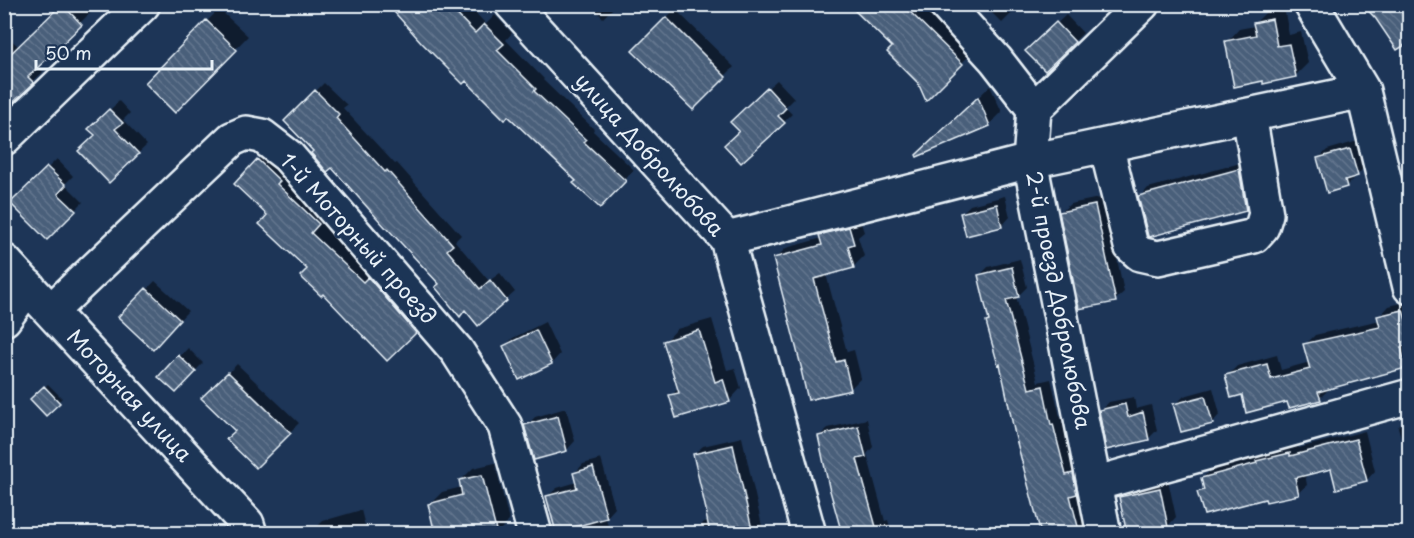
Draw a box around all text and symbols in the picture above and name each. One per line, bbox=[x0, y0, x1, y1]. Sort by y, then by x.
scale bar bbox=[36, 33, 212, 71]
text: 50 m bbox=[45, 39, 92, 66]
street label: улица Добролюбова bbox=[568, 65, 733, 243]
street label: 1-й Моторный проезд bbox=[274, 145, 445, 331]
street label: 2-й проезд Добролюбова bbox=[1019, 168, 1101, 431]
street label: Моторная улица bbox=[60, 321, 201, 469]

